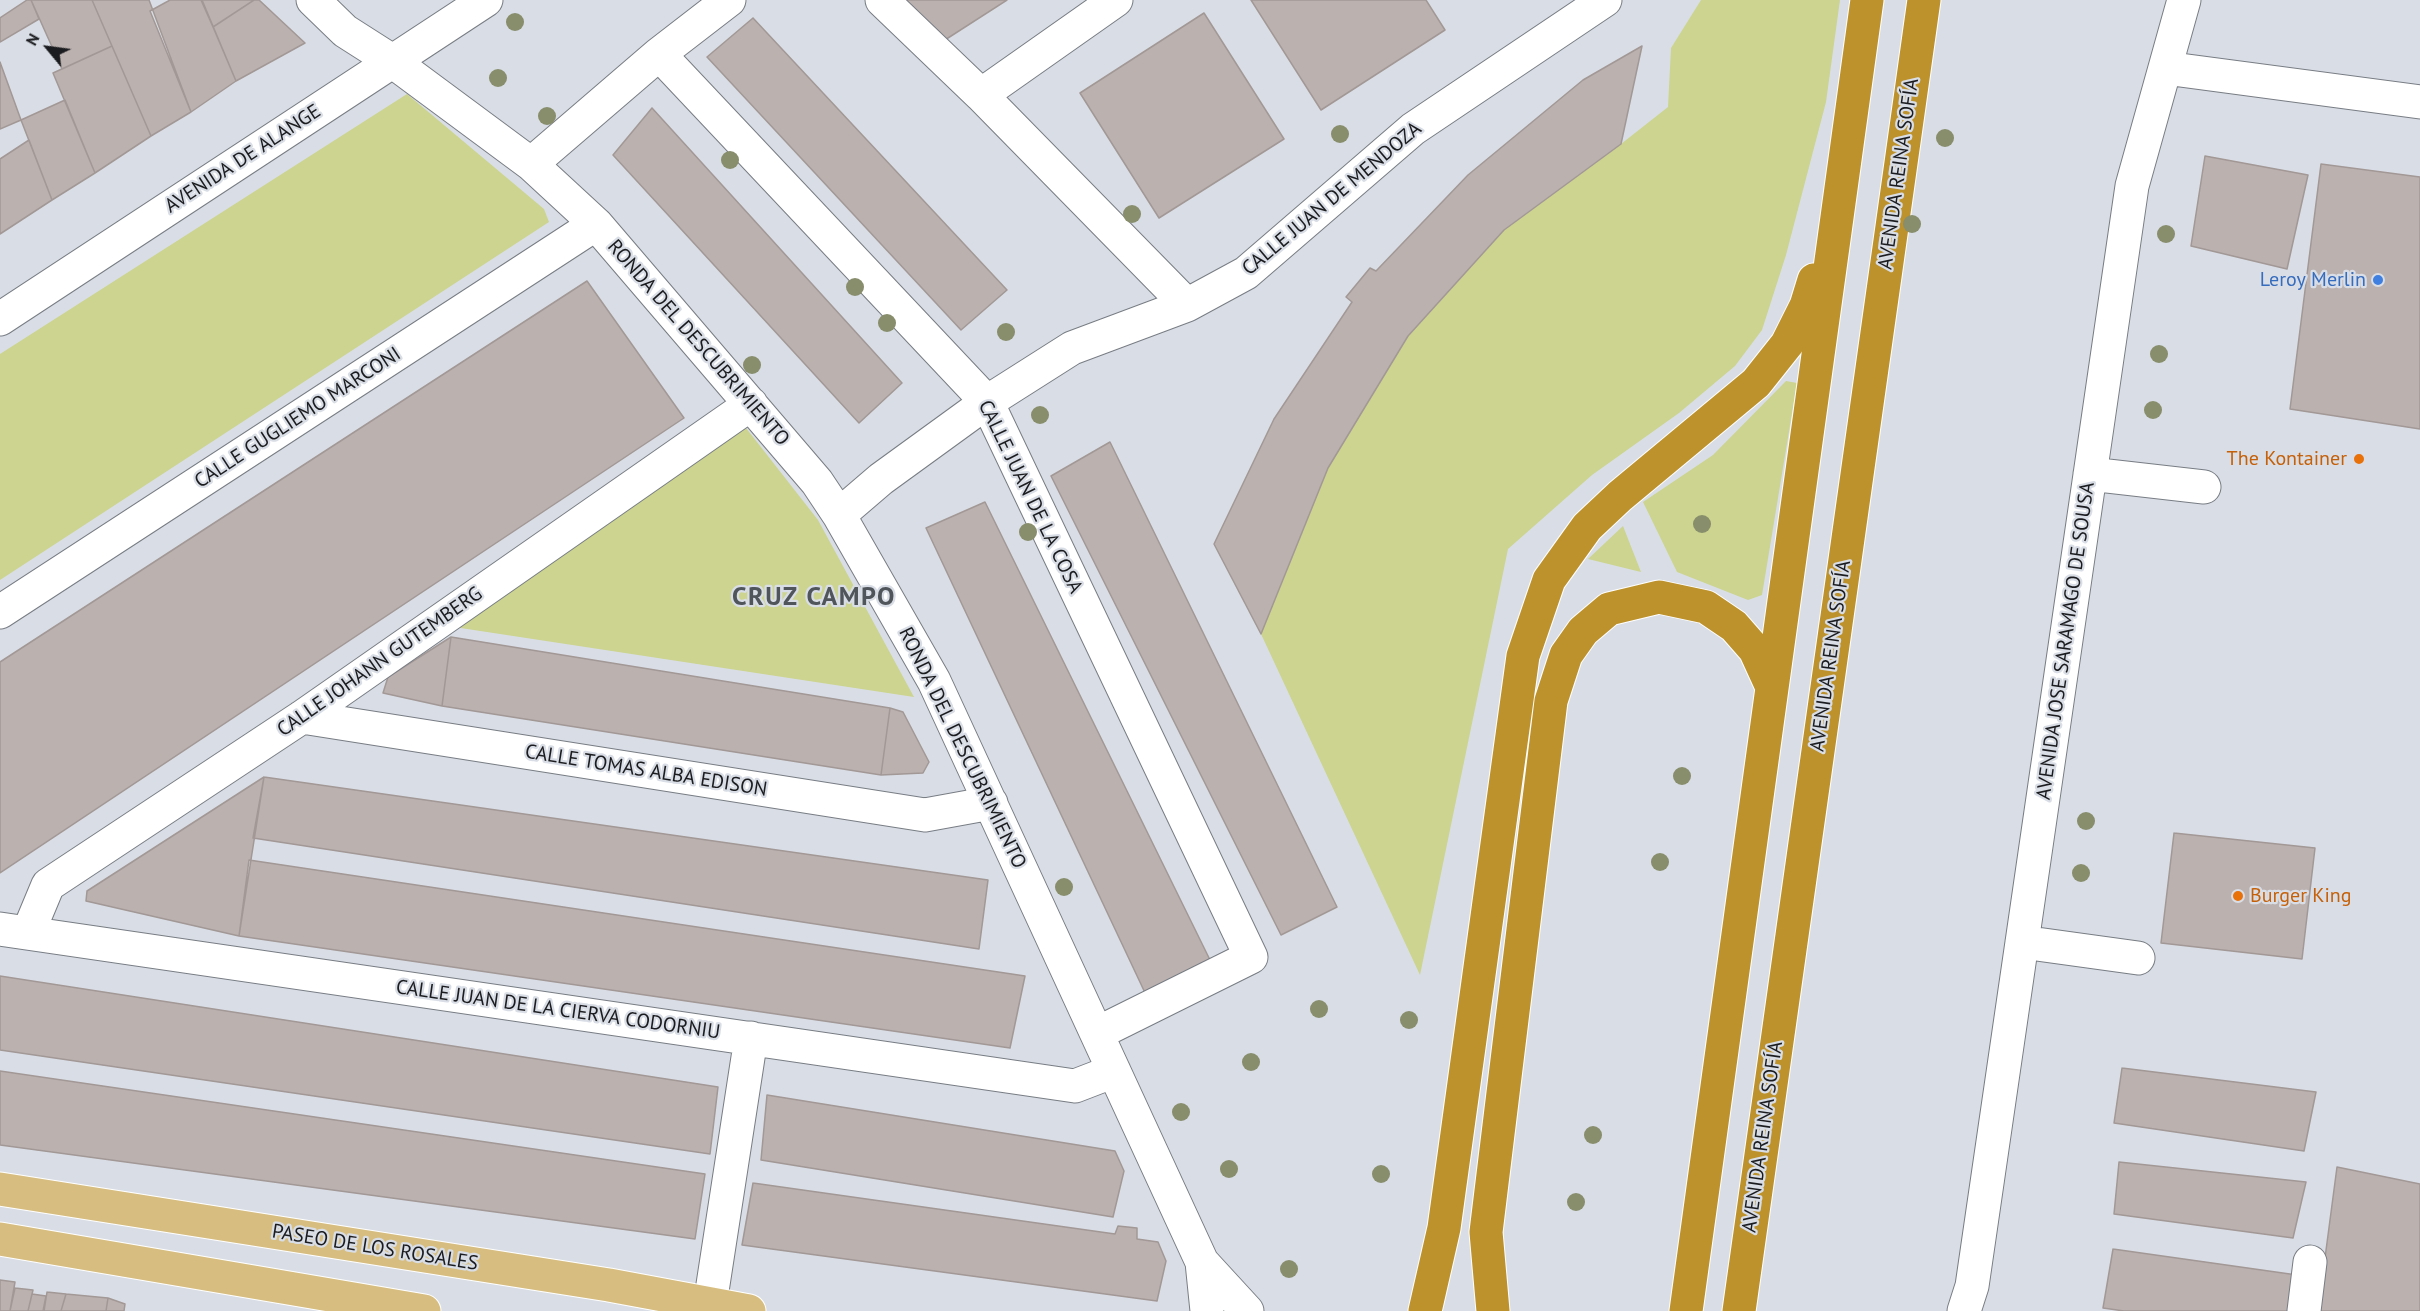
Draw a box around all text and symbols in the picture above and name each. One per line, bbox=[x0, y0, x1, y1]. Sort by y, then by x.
north arrow bbox=[18, 18, 78, 78]
text: N bbox=[21, 30, 44, 49]
street label: AVENIDA REINA SOFÍA bbox=[1874, 77, 1924, 271]
street label: AVENIDA DE ALANGE bbox=[160, 100, 326, 218]
street label: CALLE JUAN DE MENDOZA bbox=[1238, 117, 1426, 281]
street label: RONDA DEL DESCUBRIMIENTO bbox=[602, 235, 794, 451]
place label: Leroy Merlin bbox=[2260, 268, 2366, 292]
marker: Leroy Merlin bbox=[2371, 273, 2385, 287]
street label: CALLE GUGLIEMO MARCONI bbox=[190, 342, 406, 494]
street label: CALLE JUAN DE LA COSA bbox=[973, 396, 1087, 598]
place label: The Kontainer bbox=[2227, 447, 2347, 471]
marker: The Kontainer bbox=[2352, 452, 2366, 466]
street label: AVENIDA JOSE SARAMAGO DE SOUSA bbox=[2032, 481, 2100, 801]
street label: AVENIDA REINA SOFÍA bbox=[1806, 559, 1856, 753]
street label: CALLE JOHANN GUTEMBERG bbox=[273, 582, 487, 742]
district label: CRUZ CAMPO bbox=[732, 582, 896, 614]
street label: RONDA DEL DESCUBRIMIENTO bbox=[893, 624, 1031, 872]
street label: CALLE TOMAS ALBA EDISON bbox=[523, 740, 769, 802]
place label: Burger King bbox=[2250, 884, 2352, 908]
marker: Burger King bbox=[2231, 889, 2245, 903]
street label: CALLE JUAN DE LA CIERVA CODORNIU bbox=[394, 975, 722, 1045]
street label: AVENIDA REINA SOFÍA bbox=[1738, 1040, 1788, 1234]
street label: PASEO DE LOS ROSALES bbox=[270, 1220, 480, 1276]

